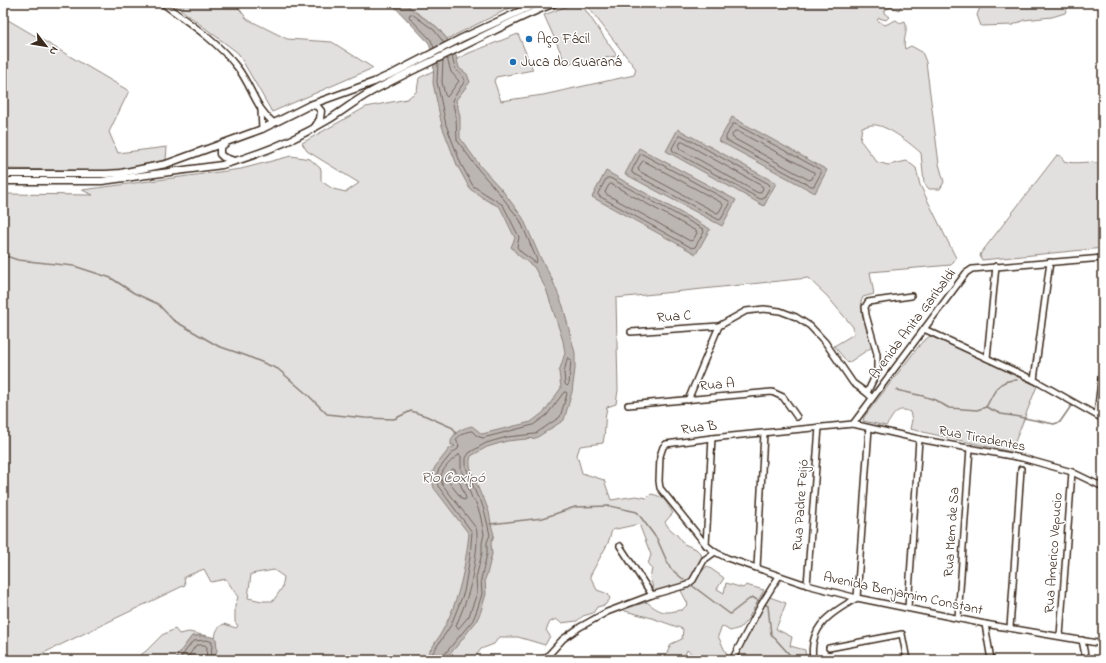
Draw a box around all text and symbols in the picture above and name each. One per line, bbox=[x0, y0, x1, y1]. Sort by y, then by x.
north arrow bbox=[26, 26, 66, 66]
place label: Aço Fácil bbox=[537, 29, 590, 50]
marker: Aço Fácil bbox=[524, 34, 534, 44]
text: N bbox=[45, 43, 62, 58]
place label: Juca do Guaraná bbox=[521, 52, 622, 73]
marker: Juca do Guaraná bbox=[508, 57, 518, 67]
street label: Avenida Anita Garibaldi bbox=[864, 264, 962, 384]
street label: Rua C bbox=[656, 305, 692, 329]
street label: Rua A bbox=[698, 373, 736, 397]
street label: Rua B bbox=[680, 415, 718, 441]
street label: Rua Tiradentes bbox=[937, 420, 1027, 458]
street label: Rua Padre Feijó bbox=[787, 459, 815, 551]
water label: Rio Coxipó bbox=[421, 467, 486, 489]
street label: Rua Mem de Sa bbox=[938, 486, 966, 578]
street label: Rua Americo Vepucio bbox=[1039, 492, 1069, 614]
street label: Avenida Benjamim Constant bbox=[821, 567, 985, 621]

